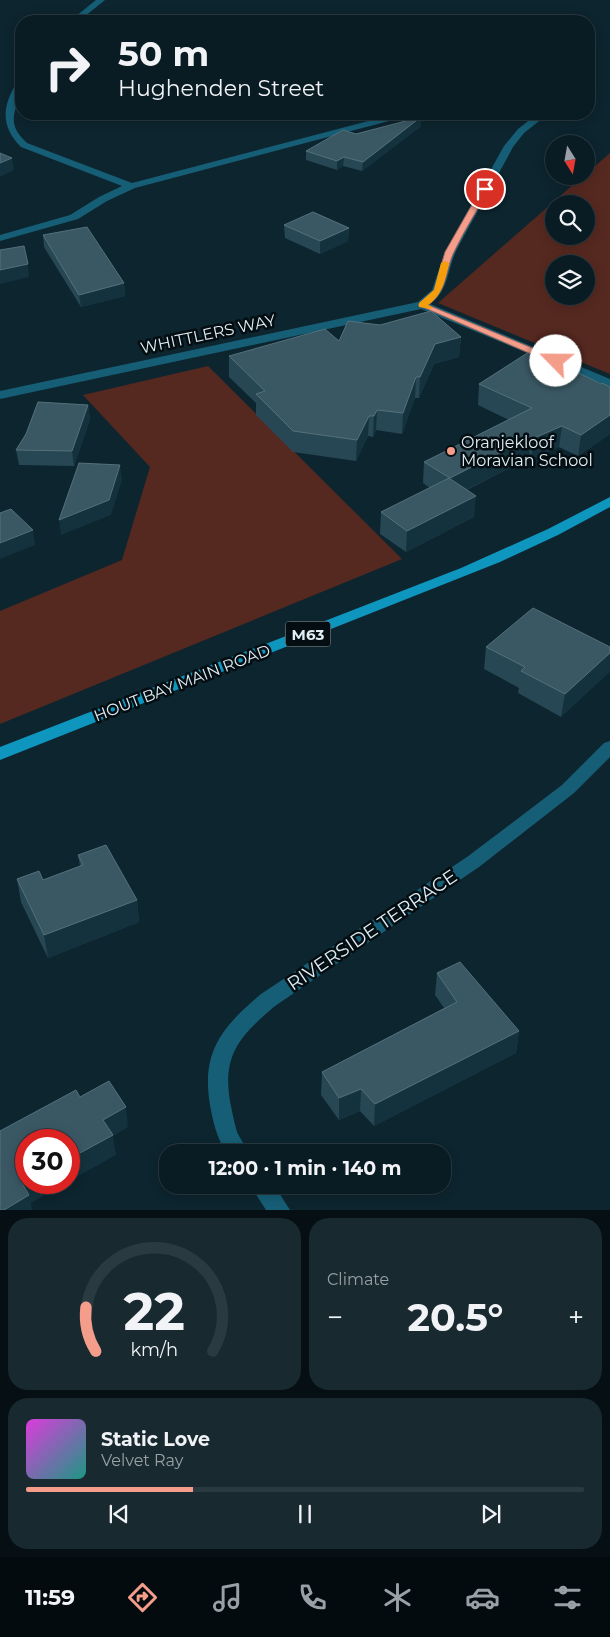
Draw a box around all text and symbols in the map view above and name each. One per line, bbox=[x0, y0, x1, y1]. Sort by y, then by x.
text: 50 m bbox=[118, 32, 209, 75]
icon: right bbox=[35, 35, 100, 100]
text: Hughenden Street bbox=[118, 75, 324, 102]
north arrow bbox=[545, 135, 595, 185]
map controls bbox=[545, 135, 595, 305]
pin bbox=[464, 168, 506, 210]
icon: arrive bbox=[471, 175, 499, 203]
button: search bbox=[545, 195, 595, 245]
button: layers bbox=[545, 255, 595, 305]
street label: WHITTLERS WAY bbox=[139, 310, 278, 358]
position arrow bbox=[529, 334, 581, 386]
place label: Oranjekloof Moravian School bbox=[461, 433, 593, 470]
marker: Oranjekloof Moravian School bbox=[445, 445, 457, 457]
road number: M63 bbox=[286, 622, 330, 646]
street label: HOUT BAY MAIN ROAD bbox=[91, 641, 273, 725]
street label: RIVERSIDE TERRACE bbox=[283, 865, 461, 995]
speed limit sign: 30 bbox=[15, 1129, 80, 1194]
text: 12:00 · 1 min · 140 m bbox=[209, 1157, 401, 1180]
text: Climate bbox=[327, 1270, 389, 1289]
text: 22 bbox=[124, 1280, 185, 1343]
text: 20.5° bbox=[408, 1294, 503, 1341]
text: − bbox=[327, 1300, 343, 1334]
text: + bbox=[568, 1300, 584, 1334]
text: km/h bbox=[131, 1339, 178, 1360]
text: Static Love bbox=[101, 1428, 210, 1451]
text: Velvet Ray bbox=[101, 1451, 183, 1470]
icon: previous bbox=[105, 1500, 133, 1528]
icon: pause bbox=[291, 1500, 319, 1528]
icon: next bbox=[477, 1500, 505, 1528]
icon: directions bbox=[125, 1580, 160, 1615]
icon: music bbox=[210, 1580, 245, 1615]
icon: phone bbox=[295, 1580, 330, 1615]
icon: climate bbox=[380, 1580, 415, 1615]
icon: car bbox=[465, 1580, 500, 1615]
icon: filters bbox=[550, 1580, 585, 1615]
text: 11:59 bbox=[25, 1584, 75, 1611]

